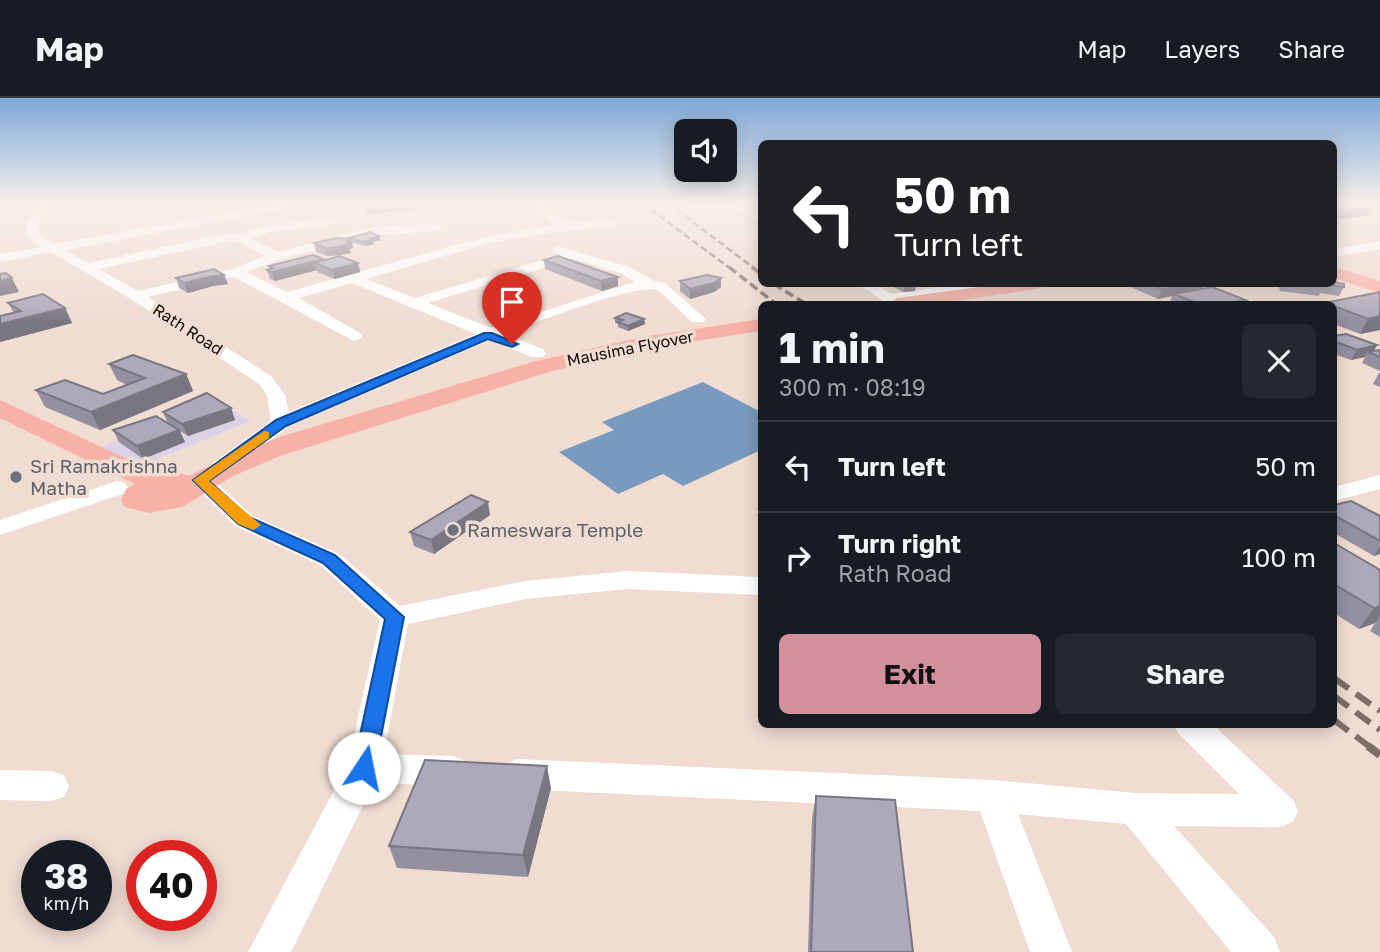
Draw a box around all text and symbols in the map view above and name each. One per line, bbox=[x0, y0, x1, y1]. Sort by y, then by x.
text: Map bbox=[35, 29, 104, 68]
text: Map bbox=[1077, 34, 1126, 63]
text: Layers bbox=[1164, 34, 1240, 63]
text: Share bbox=[1278, 34, 1345, 63]
map controls bbox=[674, 119, 737, 182]
button: sound bbox=[674, 119, 737, 182]
text: 50 m bbox=[894, 165, 1011, 224]
icon: left bbox=[779, 168, 870, 259]
text: Turn left bbox=[894, 225, 1023, 263]
pin bbox=[482, 272, 542, 344]
icon: arrive bbox=[493, 283, 531, 321]
street label: Rath Road bbox=[149, 299, 227, 359]
text: 1 min bbox=[779, 322, 885, 372]
button: close bbox=[1242, 324, 1316, 398]
street label: Mausima Flyover bbox=[565, 326, 695, 370]
text: 300 m · 08:19 bbox=[779, 373, 926, 401]
icon: left bbox=[779, 448, 817, 486]
text: Turn left bbox=[838, 451, 946, 482]
text: 50 m bbox=[1255, 451, 1316, 482]
place label: Sri Ramakrishna Matha bbox=[30, 454, 178, 499]
marker: Sri Ramakrishna Matha bbox=[8, 469, 24, 485]
place label: Rameswara Temple bbox=[467, 518, 643, 541]
marker: Rameswara Temple bbox=[445, 522, 461, 538]
text: Turn right bbox=[838, 528, 961, 559]
icon: right bbox=[779, 539, 817, 577]
text: 100 m bbox=[1242, 542, 1316, 573]
text: Rath Road bbox=[838, 559, 952, 587]
button: Exit bbox=[779, 634, 1041, 714]
button: Share bbox=[1055, 634, 1316, 714]
position arrow bbox=[327, 731, 401, 805]
speed limit sign: 40 bbox=[126, 840, 217, 931]
text: 38 bbox=[45, 855, 88, 897]
text: km/h bbox=[44, 892, 89, 914]

